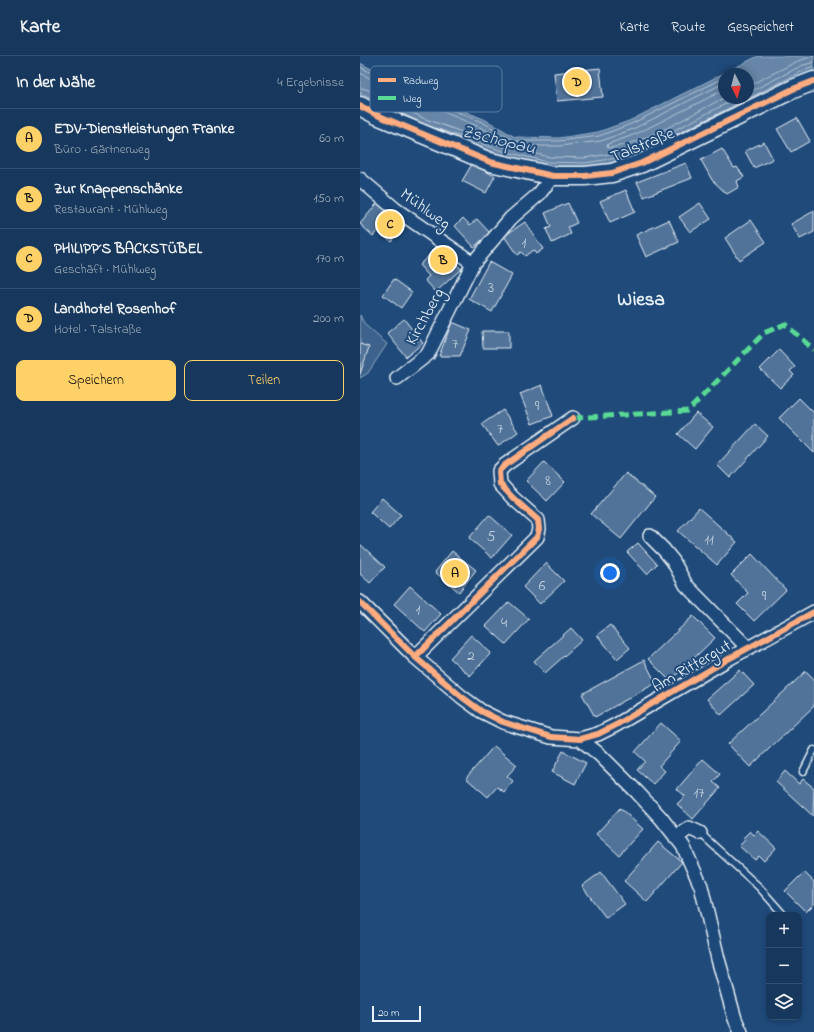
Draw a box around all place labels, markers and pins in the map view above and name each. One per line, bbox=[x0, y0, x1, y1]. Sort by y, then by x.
pin: D bbox=[564, 67, 590, 97]
pin: C bbox=[377, 209, 403, 239]
pin: B bbox=[430, 245, 456, 275]
pin: A bbox=[442, 558, 468, 588]

